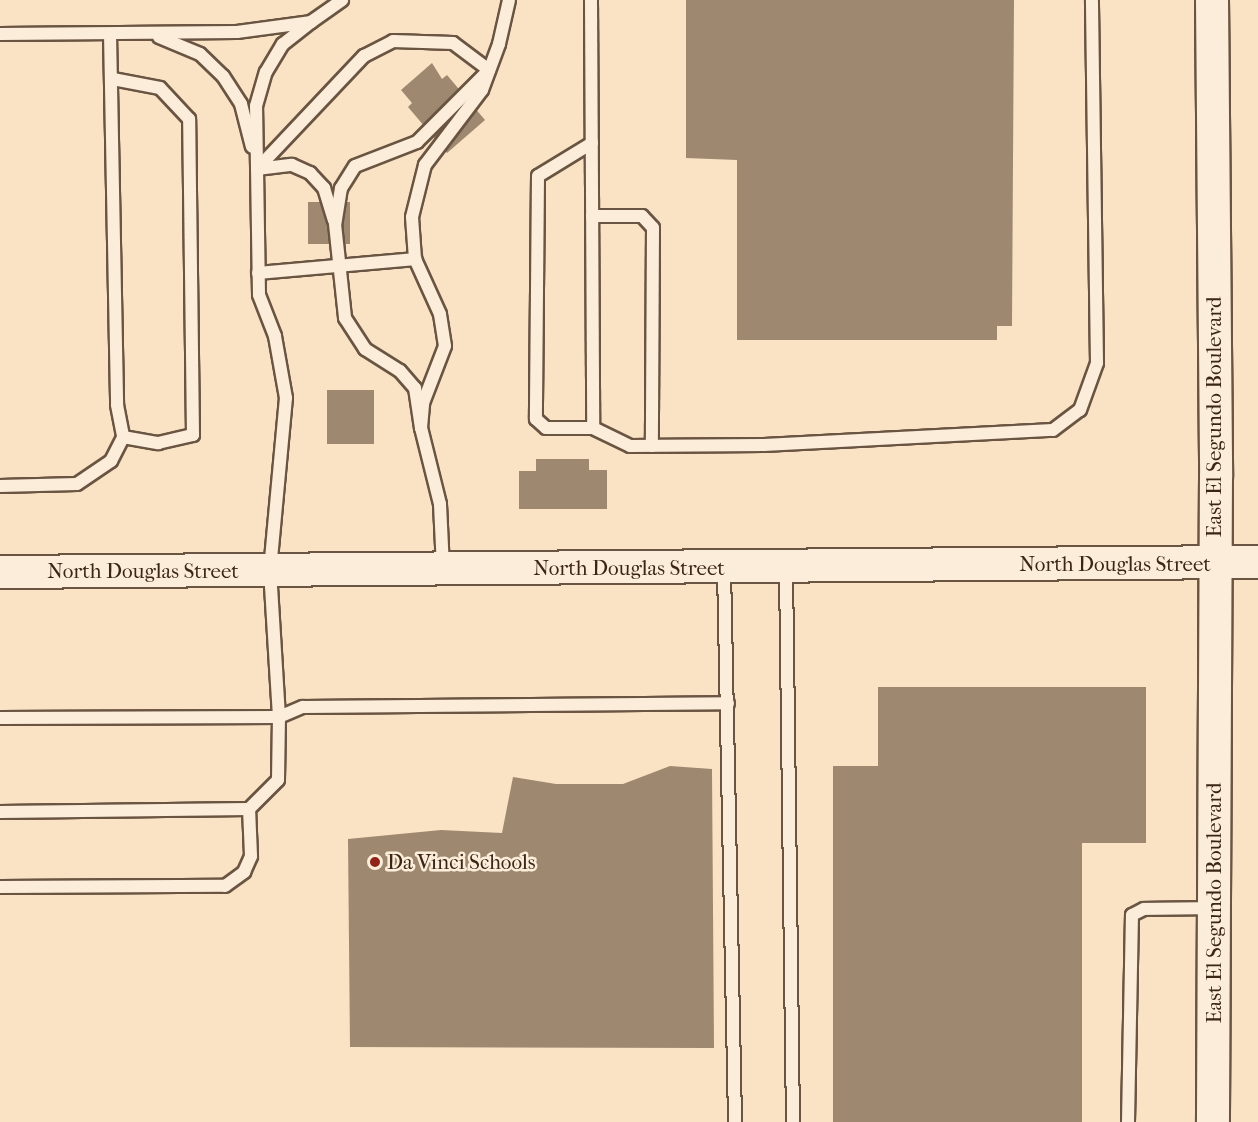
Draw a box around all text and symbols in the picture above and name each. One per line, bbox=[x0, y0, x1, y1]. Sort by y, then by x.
street label: East El Segundo Boulevard bbox=[1201, 297, 1227, 537]
street label: North Douglas Street bbox=[1019, 551, 1211, 577]
street label: North Douglas Street bbox=[533, 555, 725, 581]
street label: North Douglas Street bbox=[47, 558, 239, 584]
street label: East El Segundo Boulevard bbox=[1201, 783, 1227, 1023]
place label: Da Vinci Schools bbox=[387, 849, 536, 875]
marker: Da Vinci Schools bbox=[368, 855, 382, 869]

